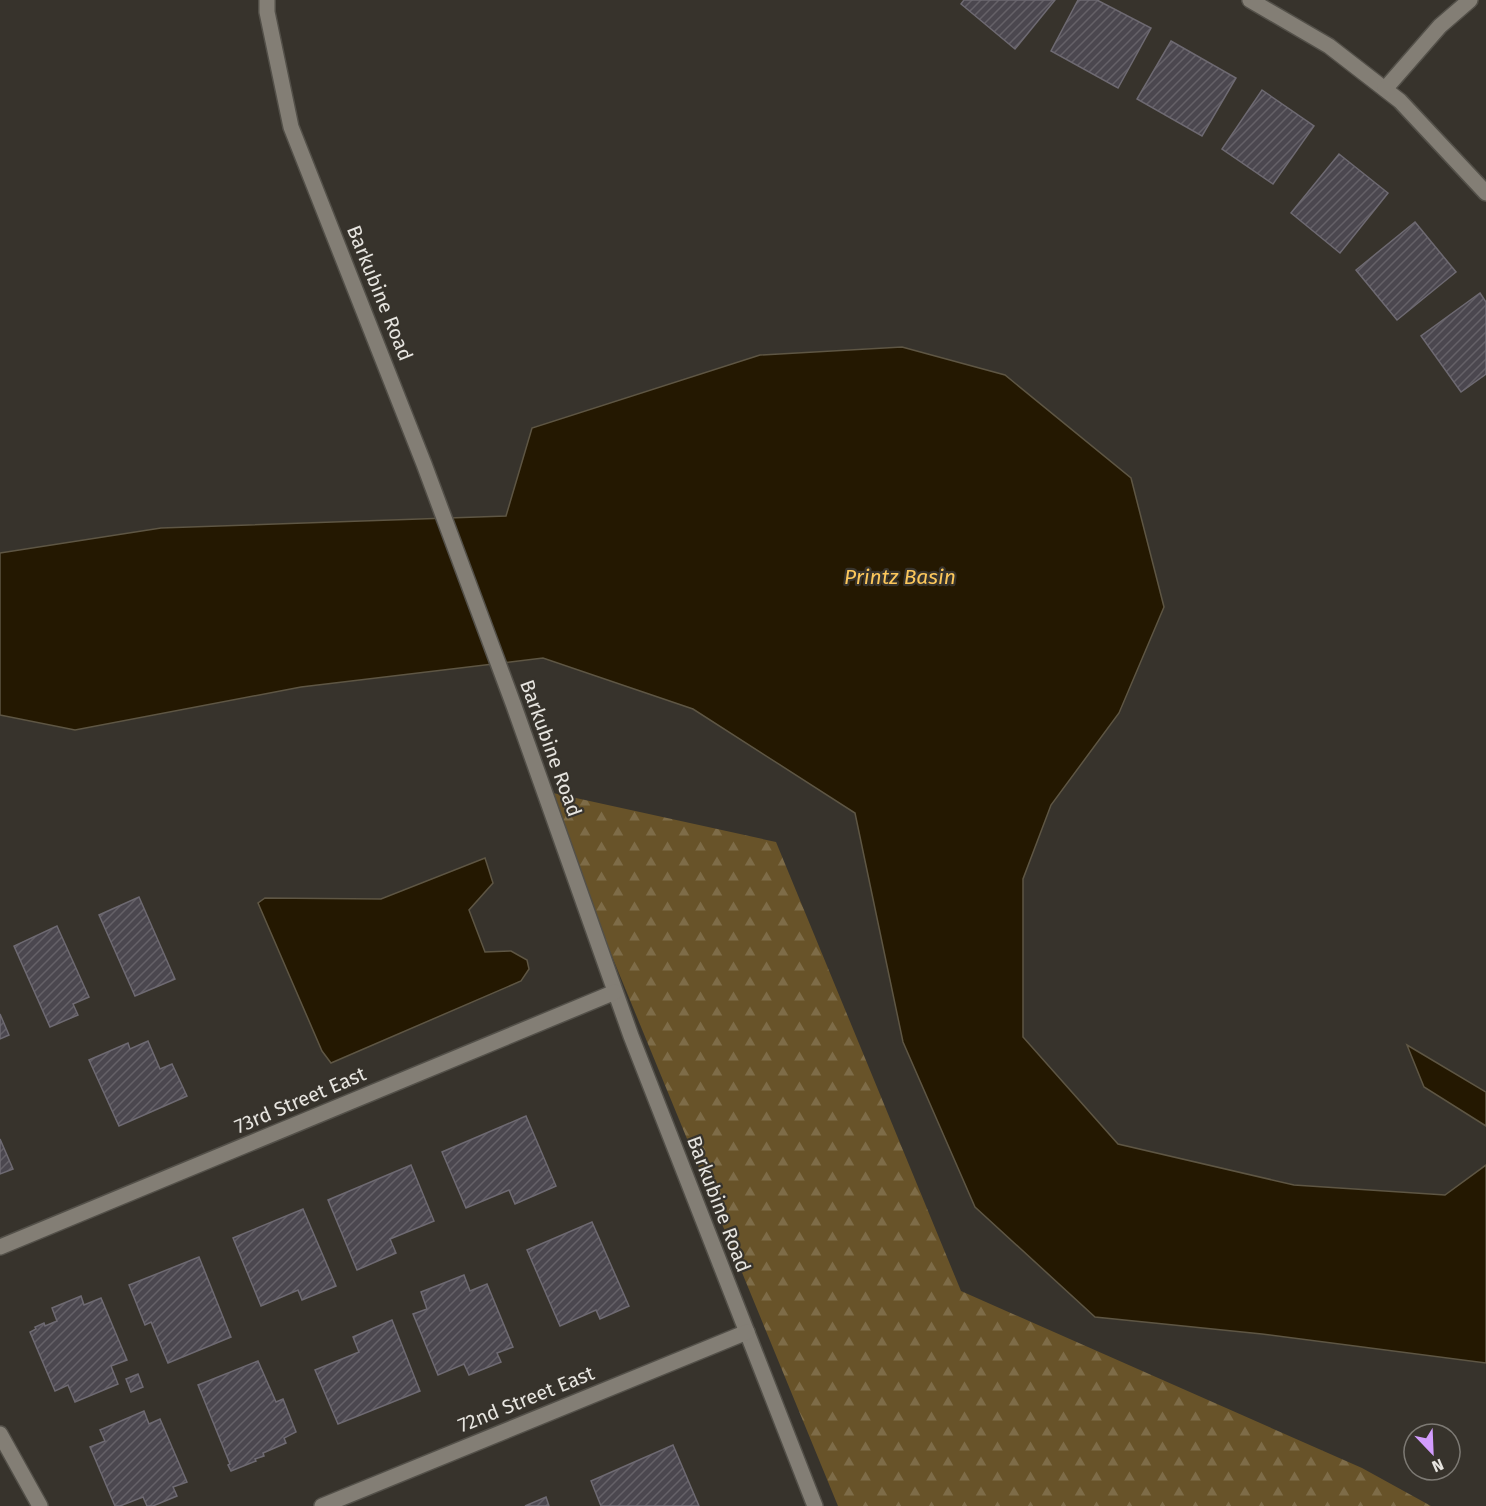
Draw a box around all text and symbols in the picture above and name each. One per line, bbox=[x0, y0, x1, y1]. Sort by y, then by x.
street label: Barkubine Road bbox=[342, 222, 418, 364]
water label: Printz Basin bbox=[844, 564, 956, 590]
street label: Barkubine Road bbox=[515, 676, 587, 820]
street label: 73rd Street East bbox=[231, 1061, 370, 1138]
street label: Barkubine Road bbox=[682, 1132, 756, 1276]
street label: 72nd Street East bbox=[454, 1360, 598, 1437]
north arrow bbox=[1402, 1422, 1462, 1482]
text: N bbox=[1429, 1455, 1446, 1476]

